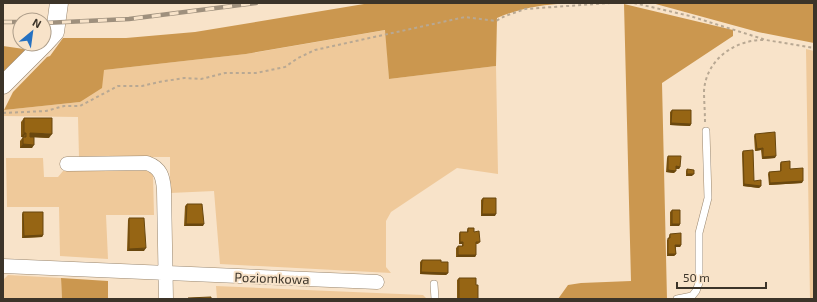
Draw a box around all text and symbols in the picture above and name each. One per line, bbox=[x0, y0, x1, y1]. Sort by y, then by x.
north arrow bbox=[12, 12, 52, 52]
text: N bbox=[30, 15, 44, 30]
scale bar bbox=[677, 264, 766, 290]
street label: Poziomkowa bbox=[234, 269, 310, 287]
text: 50 m bbox=[683, 270, 710, 284]

